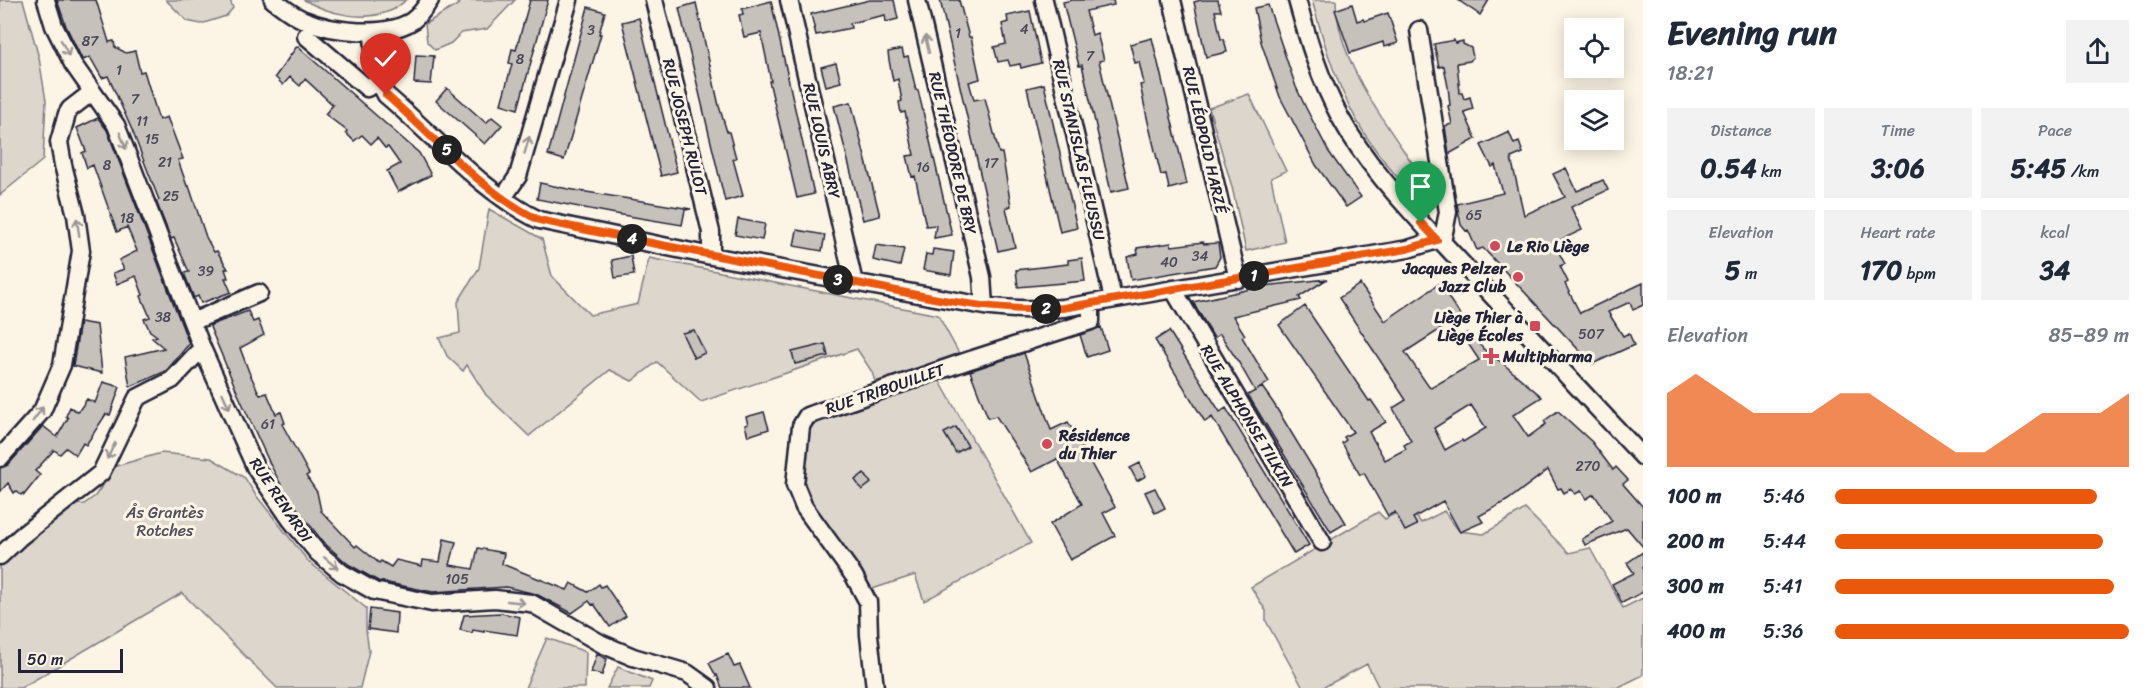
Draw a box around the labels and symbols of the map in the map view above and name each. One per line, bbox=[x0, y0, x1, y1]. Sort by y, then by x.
house number: 4 bbox=[1020, 17, 1029, 42]
house number: 3 bbox=[587, 18, 595, 43]
house number: 1 bbox=[955, 21, 961, 46]
house number: 87 bbox=[82, 29, 99, 54]
pin bbox=[360, 33, 411, 95]
one-way arrow bbox=[921, 35, 932, 55]
one-way arrow bbox=[59, 39, 71, 57]
house number: 7 bbox=[1086, 44, 1095, 69]
house number: 8 bbox=[516, 47, 525, 72]
street label: RUE JOSEPH RULOT bbox=[654, 56, 716, 200]
street label: RUE STANISLAS FLEUSSU bbox=[1044, 56, 1114, 244]
house number: 1 bbox=[116, 58, 122, 83]
street label: RUE LÉOPOLD HARZÉ bbox=[1174, 64, 1236, 218]
street label: RUE THÉODORE DE BRY bbox=[920, 69, 986, 237]
street label: RUE LOUIS ABRY bbox=[795, 80, 849, 202]
house number: 7 bbox=[131, 87, 140, 112]
house number: 11 bbox=[136, 109, 148, 134]
house number: 15 bbox=[145, 127, 160, 152]
one-way arrow bbox=[118, 131, 129, 150]
pin: 5 bbox=[432, 135, 462, 165]
one-way arrow bbox=[522, 136, 533, 155]
house number: 21 bbox=[158, 150, 172, 175]
house number: 17 bbox=[984, 151, 999, 176]
house number: 8 bbox=[103, 153, 112, 178]
house number: 16 bbox=[916, 155, 930, 180]
pin bbox=[1395, 161, 1446, 223]
house number: 25 bbox=[163, 184, 180, 209]
house number: 65 bbox=[1466, 203, 1483, 228]
house number: 18 bbox=[120, 206, 135, 231]
one-way arrow bbox=[72, 217, 83, 237]
pin: 4 bbox=[617, 224, 647, 254]
place label: Le Rio Liège bbox=[1507, 232, 1590, 261]
marker: Le Rio Liège bbox=[1488, 239, 1502, 253]
house number: 34 bbox=[1192, 244, 1208, 269]
house number: 40 bbox=[1160, 250, 1178, 275]
place label: Jacques Pelzer Jazz Club bbox=[1402, 254, 1507, 301]
house number: 39 bbox=[198, 259, 215, 284]
pin: 1 bbox=[1239, 261, 1269, 291]
pin: 3 bbox=[823, 265, 853, 295]
marker: Jacques Pelzer Jazz Club bbox=[1511, 270, 1525, 284]
pin: 2 bbox=[1031, 294, 1061, 324]
place label: Liège Thier à Liège Écoles bbox=[1434, 303, 1524, 350]
house number: 38 bbox=[155, 305, 172, 330]
marker: Liège Thier à Liège Écoles bbox=[1528, 319, 1542, 333]
house number: 507 bbox=[1578, 322, 1605, 347]
street label: RUE ALPHONSE TILKIN bbox=[1193, 339, 1301, 493]
place label: Multipharma bbox=[1502, 342, 1592, 371]
marker: Multipharma bbox=[1484, 349, 1498, 363]
street label: RUE TRIBOUILLET bbox=[821, 355, 950, 423]
one-way arrow bbox=[220, 392, 232, 410]
one-way arrow bbox=[31, 406, 44, 422]
house number: 61 bbox=[261, 412, 275, 437]
place label: Résidence du Thier bbox=[1058, 421, 1130, 468]
marker: Résidence du Thier bbox=[1040, 437, 1054, 451]
one-way arrow bbox=[105, 442, 117, 460]
street label: RUE RENARDI bbox=[242, 451, 320, 549]
house number: 270 bbox=[1576, 454, 1601, 479]
park label: Ås Grantès Rotches bbox=[125, 498, 205, 545]
one-way arrow bbox=[323, 556, 338, 570]
house number: 105 bbox=[445, 567, 469, 592]
one-way arrow bbox=[505, 597, 525, 608]
scale bar bbox=[18, 646, 123, 674]

